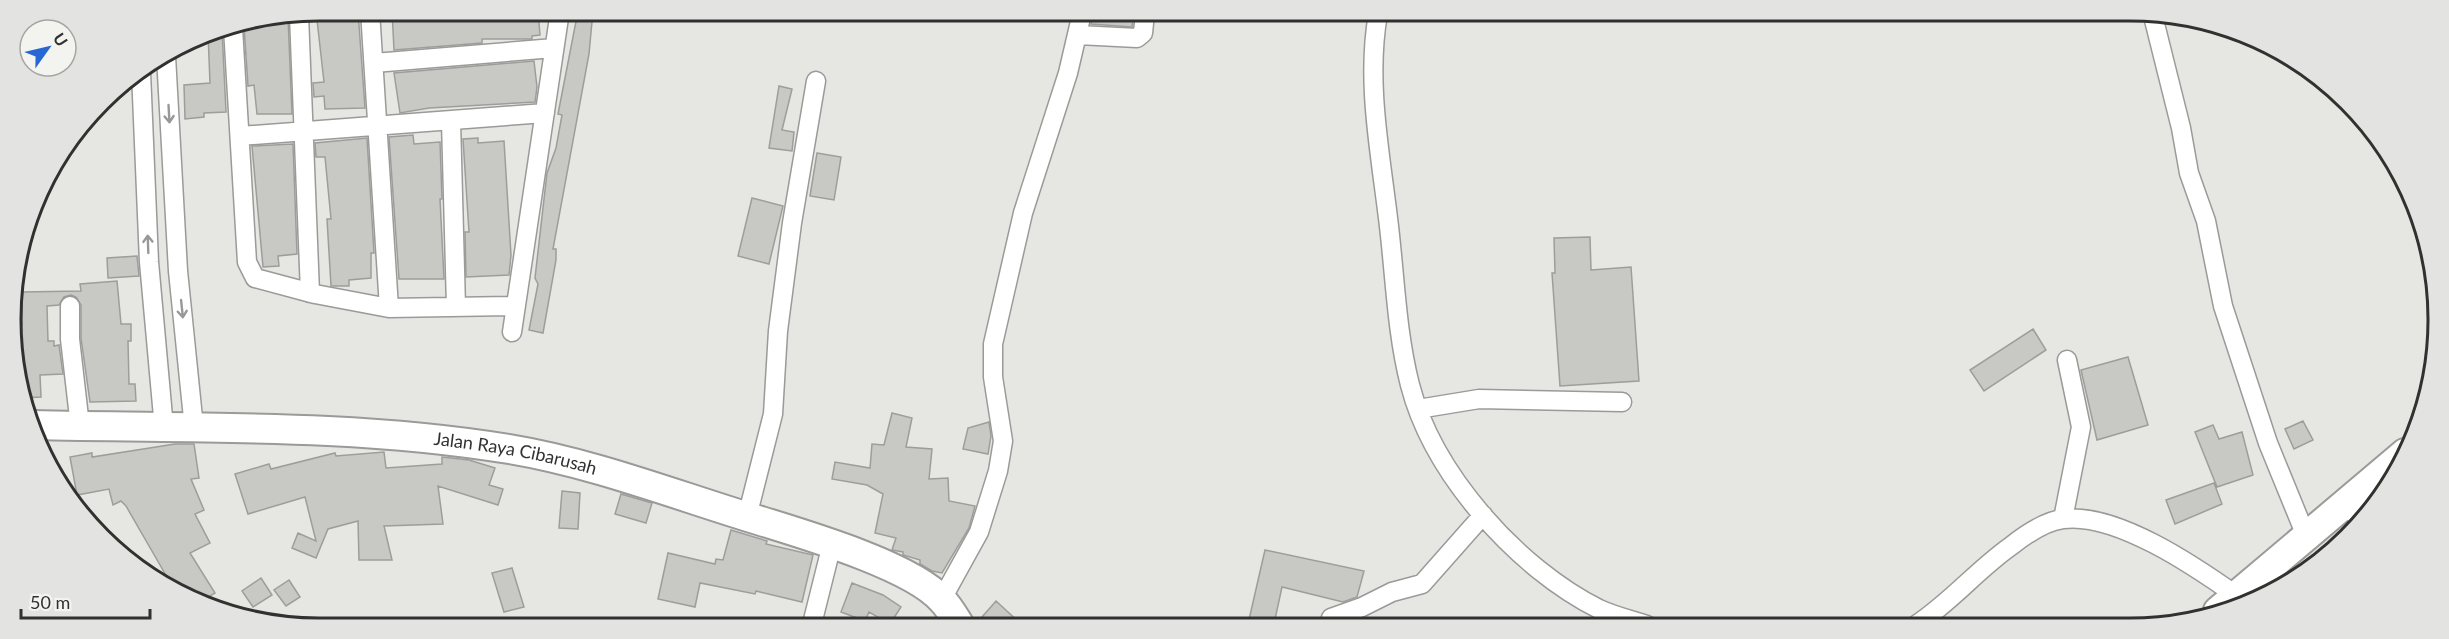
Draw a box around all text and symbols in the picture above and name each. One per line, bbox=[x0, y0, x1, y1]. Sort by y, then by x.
north arrow bbox=[18, 18, 78, 78]
text: U bbox=[50, 29, 72, 50]
one-way arrow bbox=[164, 104, 175, 124]
one-way arrow bbox=[143, 234, 154, 254]
one-way arrow bbox=[177, 298, 188, 318]
street label: Jalan Raya Cibarusah bbox=[433, 427, 600, 479]
scale bar bbox=[21, 582, 150, 620]
text: 50 m bbox=[30, 591, 70, 613]

